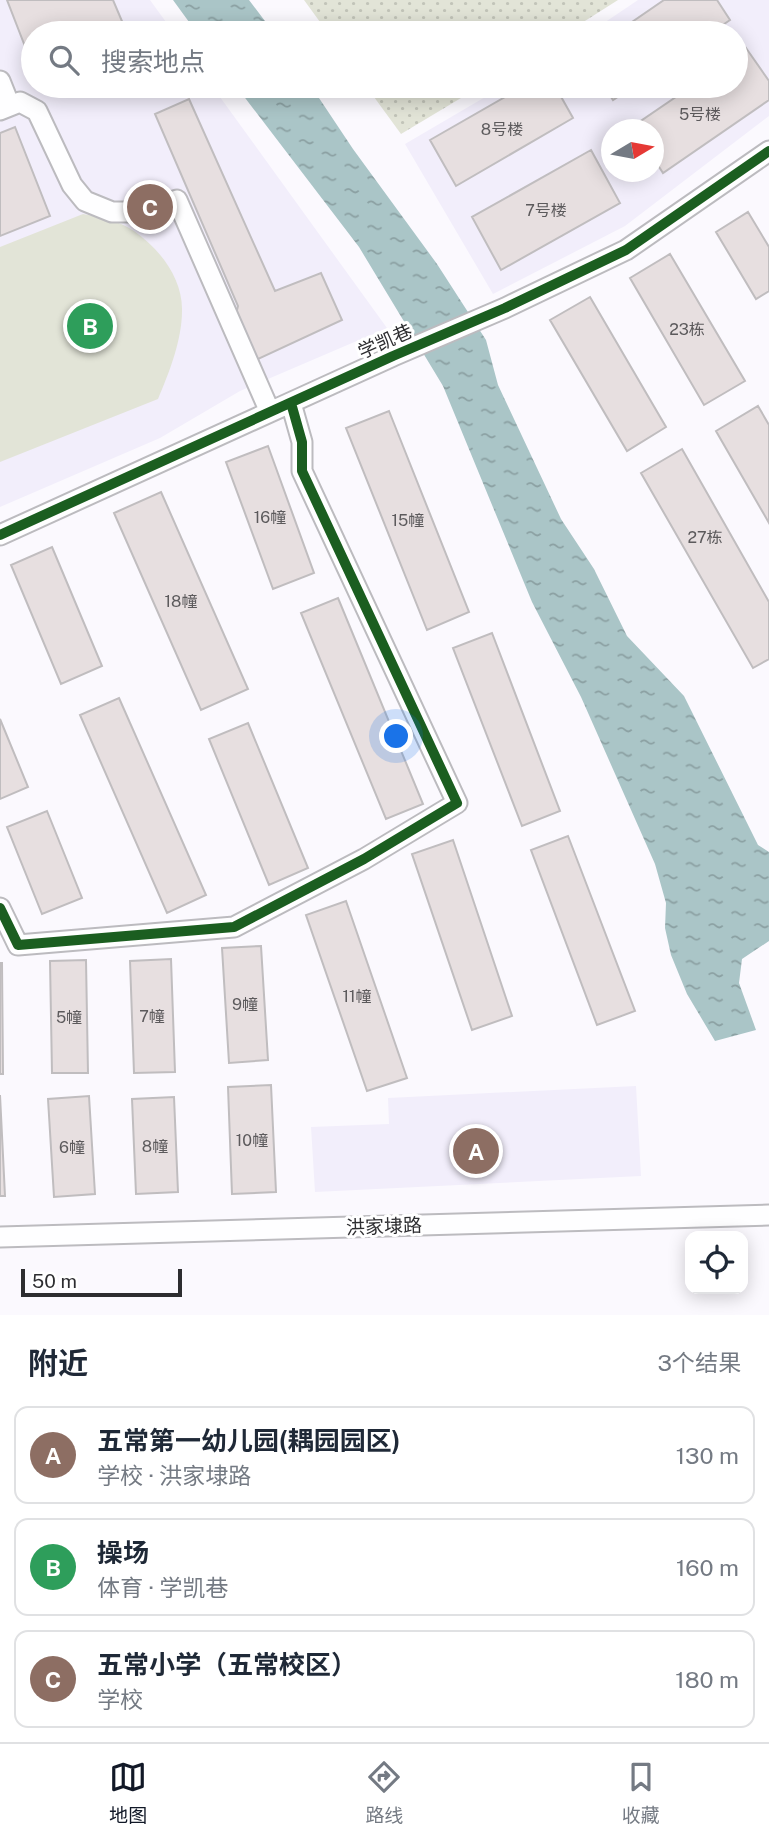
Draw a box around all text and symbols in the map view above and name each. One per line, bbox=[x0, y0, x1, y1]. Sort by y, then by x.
search box bbox=[21, 21, 748, 98]
icon: search bbox=[45, 41, 83, 79]
text: 搜索地点 bbox=[101, 46, 205, 77]
house number: 5号楼 bbox=[679, 105, 721, 124]
north arrow bbox=[601, 119, 664, 182]
house number: 8号楼 bbox=[481, 120, 523, 139]
pin: C bbox=[127, 181, 173, 233]
house number: 7号楼 bbox=[525, 201, 567, 220]
pin: B bbox=[67, 300, 113, 352]
street label: 学凯巷 bbox=[354, 319, 416, 363]
house number: 23栋 bbox=[669, 320, 705, 339]
house number: 16幢 bbox=[254, 508, 286, 527]
house number: 15幢 bbox=[392, 511, 424, 530]
house number: 27栋 bbox=[687, 528, 723, 547]
house number: 18幢 bbox=[165, 592, 197, 611]
your location bbox=[379, 719, 413, 753]
house number: 11幢 bbox=[342, 987, 372, 1006]
house number: 9幢 bbox=[232, 995, 258, 1014]
house number: 7幢 bbox=[139, 1007, 165, 1026]
house number: 5幢 bbox=[56, 1008, 82, 1027]
pin: A bbox=[453, 1125, 499, 1177]
house number: 10幢 bbox=[236, 1131, 268, 1150]
house number: 8幢 bbox=[142, 1137, 168, 1156]
house number: 6幢 bbox=[59, 1138, 85, 1157]
street label: 洪家埭路 bbox=[346, 1214, 422, 1238]
map controls bbox=[685, 1231, 748, 1294]
button: locate bbox=[685, 1231, 748, 1294]
scale bar bbox=[21, 1266, 182, 1298]
text: 50 m bbox=[32, 1270, 77, 1292]
text: 附近 bbox=[28, 1345, 88, 1381]
text: 3个结果 bbox=[658, 1349, 741, 1376]
text: 五常第一幼儿园(耦园园区) bbox=[97, 1425, 400, 1456]
text: A bbox=[45, 1442, 61, 1469]
text: 130 m bbox=[676, 1442, 739, 1469]
text: 学校 · 洪家埭路 bbox=[97, 1462, 251, 1489]
text: 操场 bbox=[97, 1537, 149, 1568]
text: B bbox=[45, 1554, 61, 1581]
text: 160 m bbox=[676, 1554, 739, 1581]
text: 体育 · 学凯巷 bbox=[97, 1574, 228, 1601]
text: 五常小学（五常校区） bbox=[97, 1649, 357, 1680]
text: C bbox=[45, 1666, 61, 1693]
text: 180 m bbox=[675, 1666, 739, 1693]
text: 学校 bbox=[97, 1686, 143, 1713]
tab: 地图 bbox=[109, 1758, 147, 1827]
tab: 路线 bbox=[365, 1758, 404, 1827]
tab: 收藏 bbox=[622, 1758, 660, 1827]

